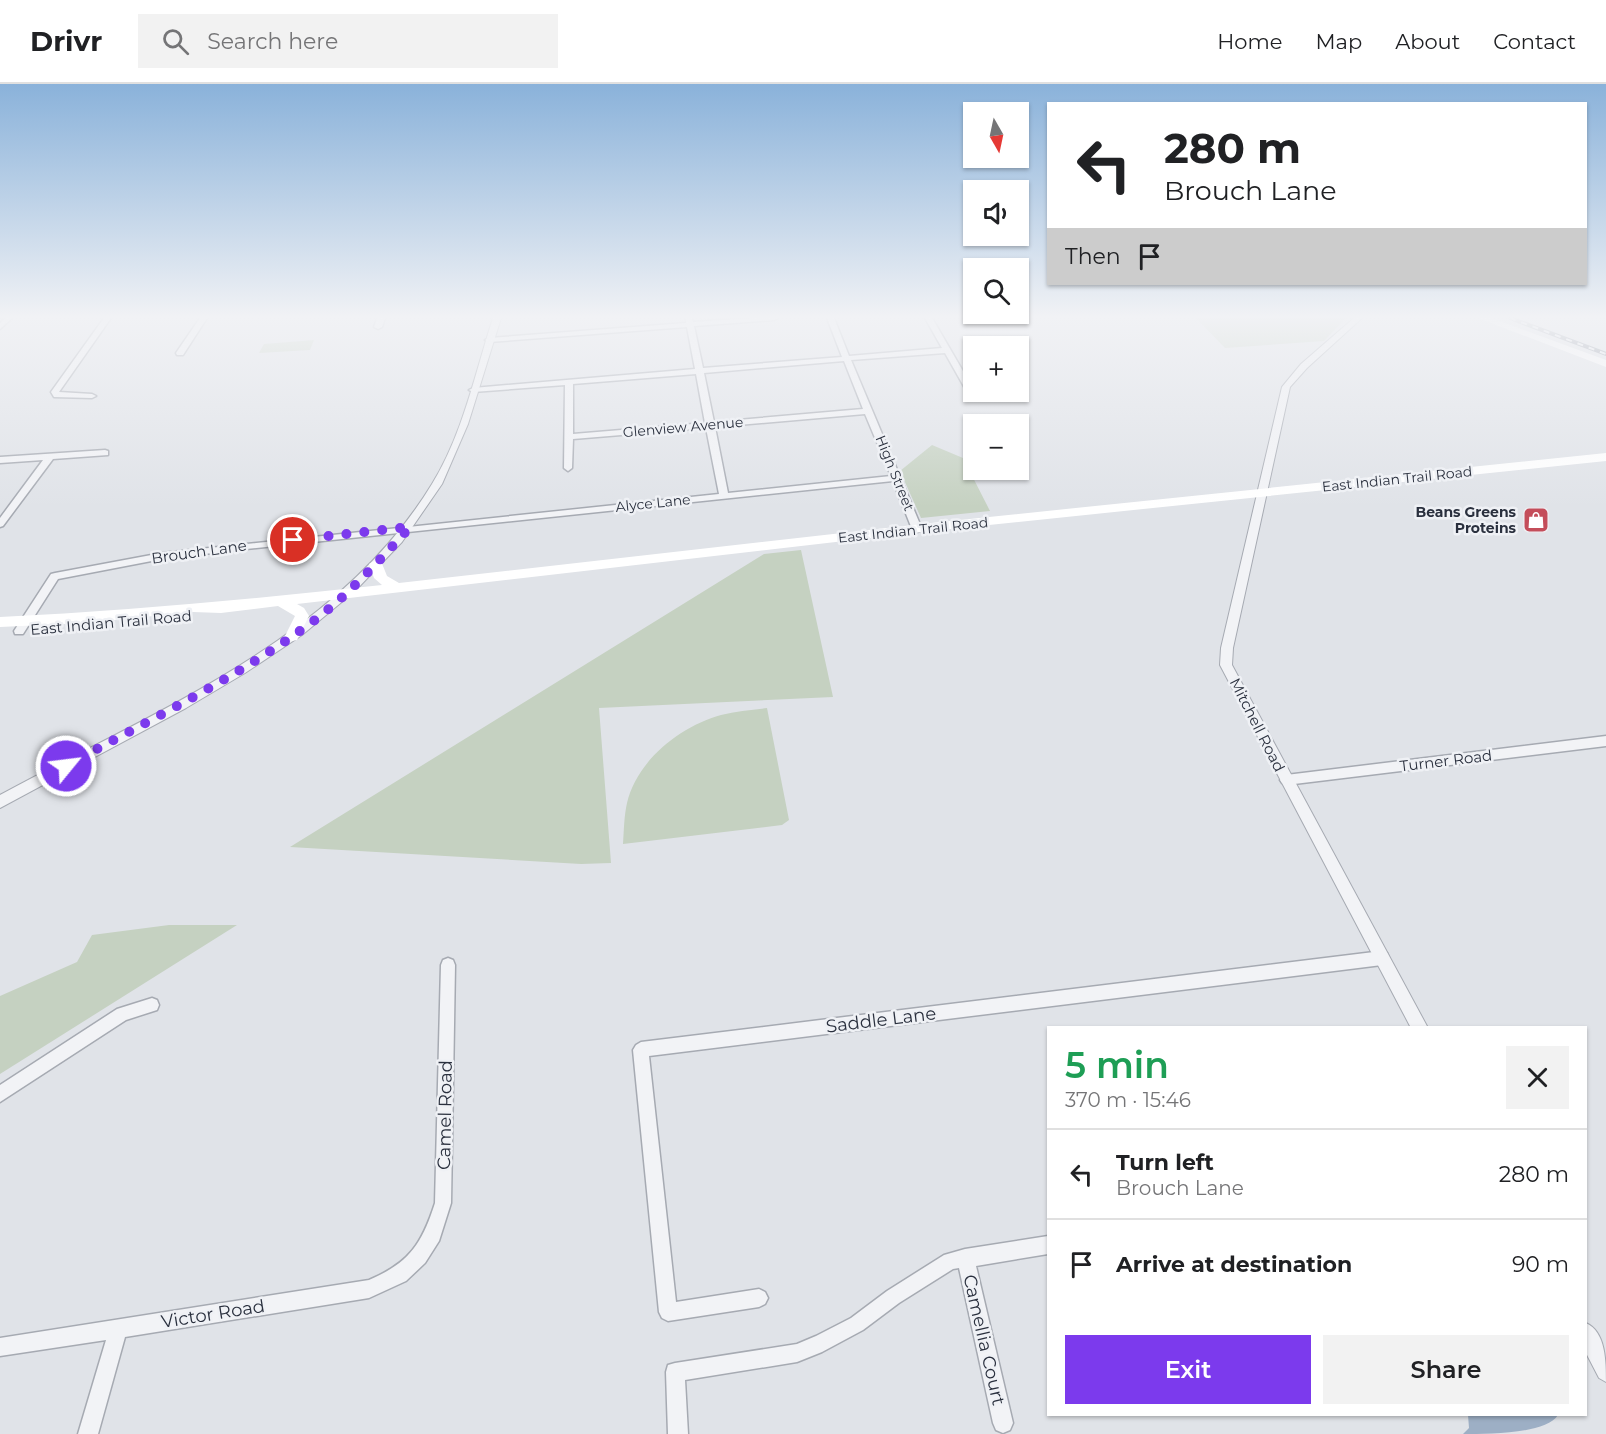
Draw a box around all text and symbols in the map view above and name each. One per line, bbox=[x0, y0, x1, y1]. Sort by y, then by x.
search box bbox=[138, 14, 558, 68]
text: Drivr bbox=[30, 24, 102, 58]
icon: search bbox=[159, 25, 192, 58]
text: Search here bbox=[207, 28, 338, 55]
text: Home bbox=[1217, 29, 1282, 54]
text: Map bbox=[1315, 29, 1362, 54]
text: About bbox=[1395, 29, 1460, 54]
text: Contact bbox=[1493, 29, 1576, 54]
north arrow bbox=[963, 102, 1029, 168]
map controls bbox=[963, 102, 1029, 480]
text: 280 m bbox=[1164, 122, 1301, 174]
icon: left bbox=[1065, 126, 1143, 204]
text: Brouch Lane bbox=[1164, 174, 1337, 207]
button: sound bbox=[963, 180, 1029, 246]
icon: arrive bbox=[1133, 240, 1166, 273]
text: Then bbox=[1065, 243, 1121, 270]
button: search bbox=[963, 258, 1029, 324]
button: + bbox=[963, 336, 1029, 402]
street label: Glenview Avenue bbox=[622, 413, 744, 441]
button: − bbox=[963, 414, 1029, 480]
street label: High Street bbox=[872, 432, 918, 514]
street label: East Indian Trail Road bbox=[1321, 462, 1473, 496]
street label: Alyce Lane bbox=[615, 490, 691, 516]
place label: Beans Greens Proteins bbox=[1415, 503, 1517, 537]
shop icon: Beans Greens Proteins bbox=[1521, 505, 1551, 535]
street label: East Indian Trail Road bbox=[837, 513, 989, 547]
pin bbox=[267, 514, 318, 565]
icon: arrive bbox=[276, 523, 309, 556]
street label: Brouch Lane bbox=[150, 535, 248, 568]
street label: East Indian Trail Road bbox=[30, 606, 192, 639]
street label: Mitchell Road bbox=[1226, 675, 1289, 775]
position arrow bbox=[34, 734, 98, 798]
street label: Turner Road bbox=[1399, 745, 1493, 776]
street label: Saddle Lane bbox=[825, 1002, 937, 1038]
text: 5 min bbox=[1065, 1043, 1169, 1087]
button: close bbox=[1506, 1046, 1569, 1109]
street label: Camel Road bbox=[433, 1060, 457, 1170]
text: 370 m · 15:46 bbox=[1065, 1088, 1191, 1112]
text: Turn left bbox=[1116, 1149, 1214, 1176]
icon: left bbox=[1065, 1158, 1098, 1191]
text: 280 m bbox=[1499, 1161, 1569, 1188]
text: Brouch Lane bbox=[1116, 1176, 1244, 1200]
icon: arrive bbox=[1065, 1248, 1098, 1281]
text: Arrive at destination bbox=[1116, 1251, 1352, 1278]
text: 90 m bbox=[1512, 1251, 1569, 1278]
street label: Camellia Court bbox=[958, 1272, 1010, 1408]
street label: Victor Road bbox=[160, 1295, 266, 1333]
button: Exit bbox=[1065, 1335, 1311, 1404]
button: Share bbox=[1323, 1335, 1569, 1404]

